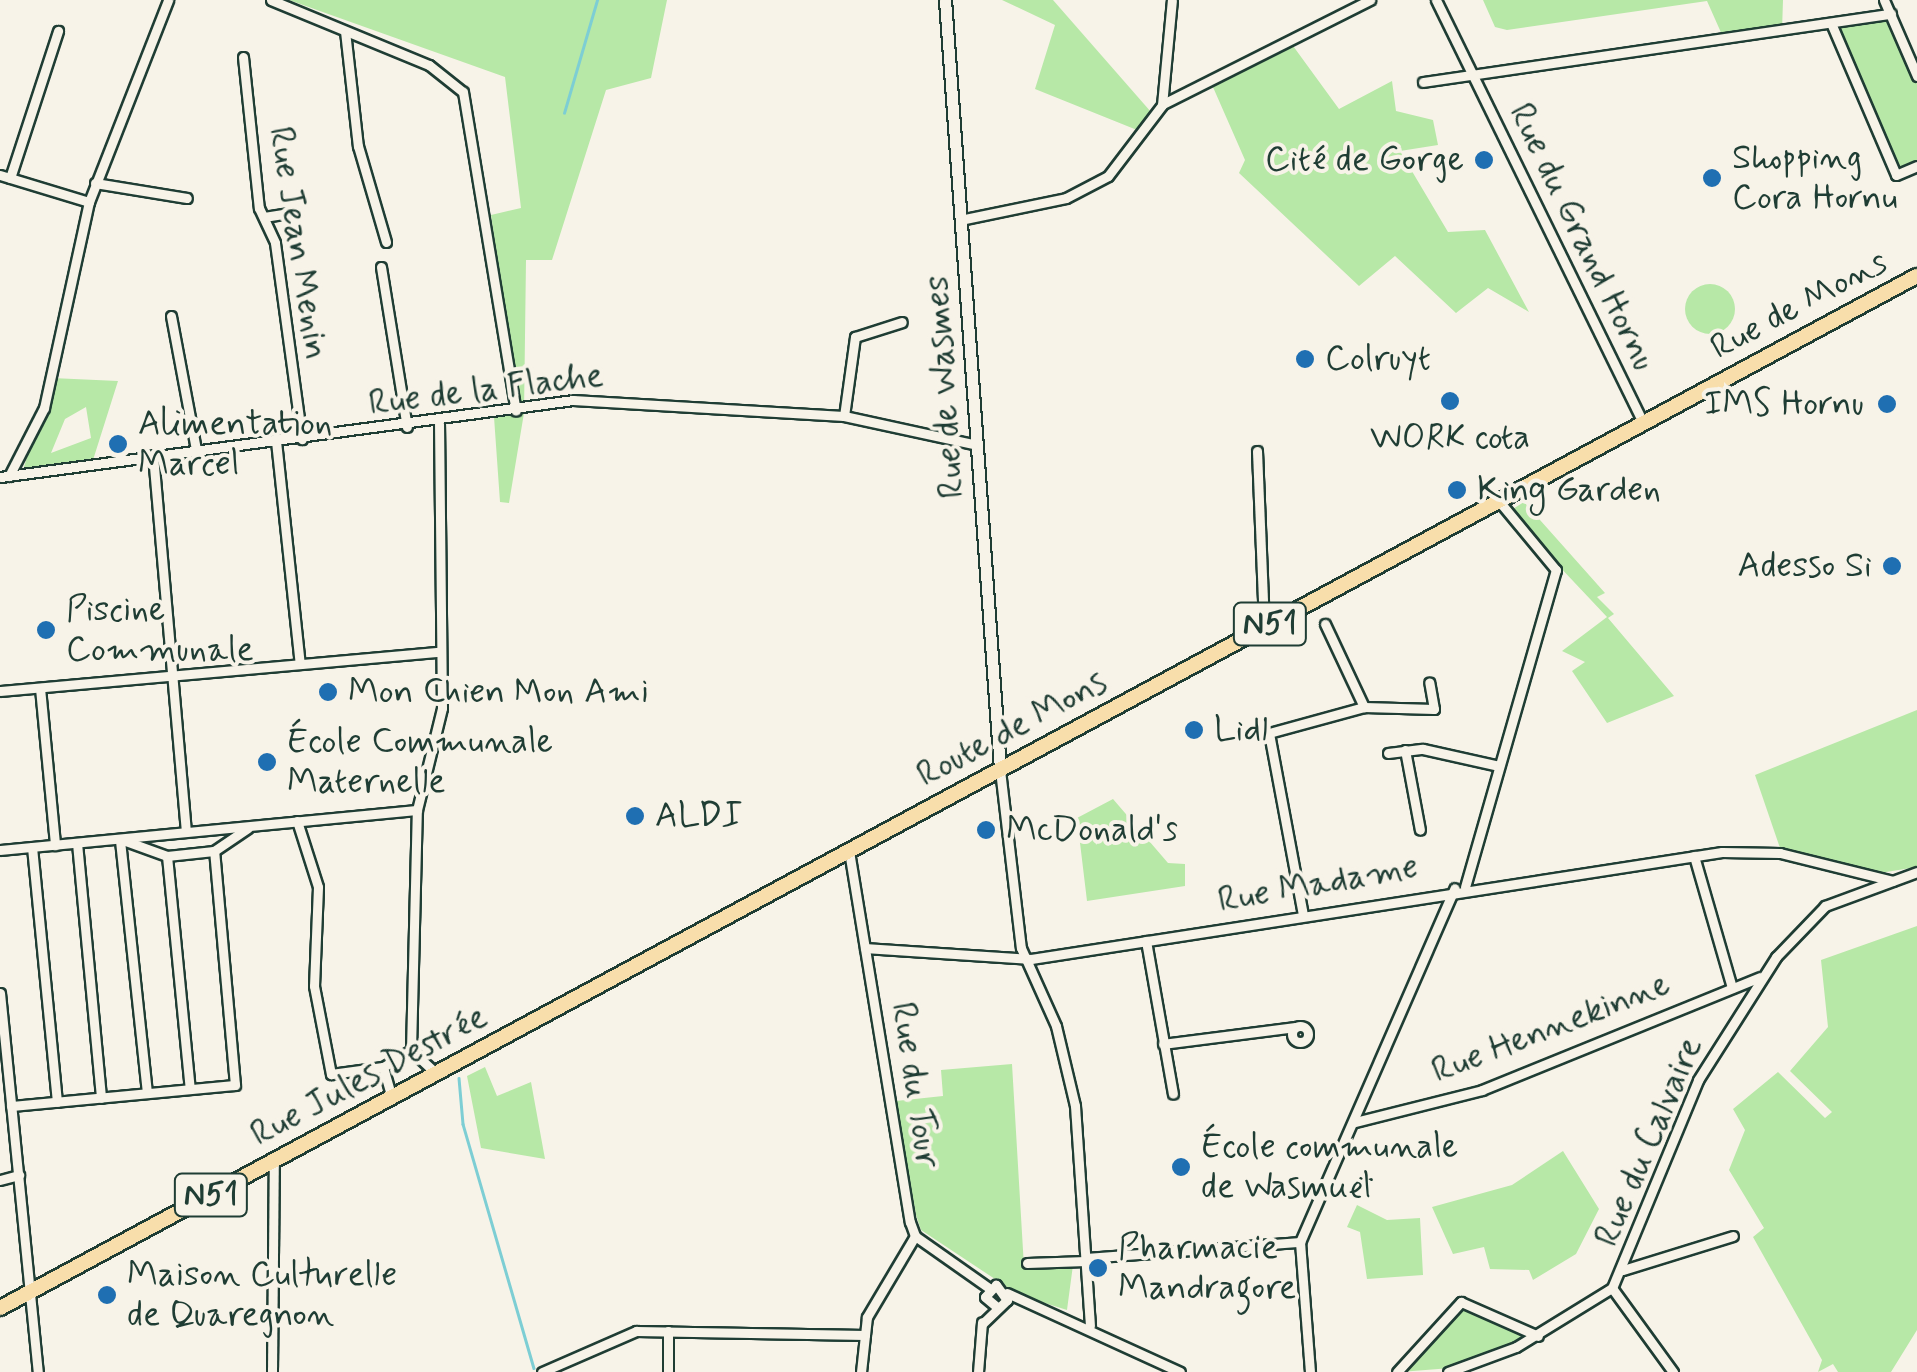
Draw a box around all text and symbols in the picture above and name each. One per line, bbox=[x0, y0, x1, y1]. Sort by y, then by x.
street label: Rue du Grand Hornu bbox=[1497, 92, 1667, 382]
street label: Rue Jean Menin bbox=[258, 117, 338, 369]
place label: Shopping Cora Hornu bbox=[1732, 137, 1903, 219]
place label: Cité de Gorge bbox=[1265, 139, 1464, 181]
marker: Cité de Gorge bbox=[1473, 149, 1495, 171]
marker: Shopping Cora Hornu bbox=[1701, 167, 1723, 189]
street label: Rue de Mons bbox=[1708, 243, 1890, 367]
street label: Rue de Wasmes bbox=[916, 267, 974, 507]
place label: Colruyt bbox=[1325, 338, 1431, 380]
marker: Colruyt bbox=[1294, 348, 1316, 370]
street label: Rue de la Flache bbox=[366, 355, 606, 425]
place label: IMS Hornu bbox=[1697, 383, 1864, 425]
marker: WORK cota bbox=[1439, 390, 1461, 412]
marker: IMS Hornu bbox=[1874, 391, 1900, 417]
place label: Alimentation Marcel bbox=[138, 403, 332, 485]
place label: WORK cota bbox=[1370, 417, 1530, 459]
marker: Alimentation Marcel bbox=[107, 433, 129, 455]
place label: King Garden bbox=[1477, 469, 1661, 511]
marker: King Garden bbox=[1446, 479, 1468, 501]
place label: Adesso Si bbox=[1738, 545, 1872, 587]
marker: Adesso Si bbox=[1881, 555, 1903, 577]
place label: Piscine Communale bbox=[66, 589, 254, 671]
road number: N51 bbox=[1232, 597, 1308, 651]
marker: Piscine Communale bbox=[35, 619, 57, 641]
street label: Route de Mons bbox=[911, 662, 1113, 796]
place label: Mon Chien Mon Ami bbox=[348, 671, 660, 713]
marker: Mon Chien Mon Ami bbox=[317, 681, 339, 703]
place label: Lidl bbox=[1214, 709, 1268, 751]
marker: Lidl bbox=[1183, 719, 1205, 741]
place label: École Communale Maternelle bbox=[287, 721, 559, 803]
marker: École Communale Maternelle bbox=[256, 751, 278, 773]
place label: ALDI bbox=[655, 795, 742, 837]
marker: ALDI bbox=[624, 805, 646, 827]
place label: McDonald's bbox=[1006, 809, 1178, 851]
marker: McDonald's bbox=[975, 819, 997, 841]
street label: Rue Madame bbox=[1216, 846, 1420, 922]
street label: Rue Hennekinne bbox=[1426, 963, 1676, 1093]
street label: Rue Jules Destrée bbox=[245, 997, 493, 1155]
street label: Rue du Tour bbox=[882, 1002, 948, 1168]
street label: Rue du Calvaire bbox=[1586, 1030, 1712, 1254]
place label: École communale de Wasmuël bbox=[1201, 1126, 1462, 1208]
marker: École communale de Wasmuël bbox=[1170, 1156, 1192, 1178]
road number: N51 bbox=[174, 1168, 248, 1222]
place label: Pharmacie Mandragore bbox=[1118, 1227, 1296, 1309]
place label: Maison Culturelle de Quaregnon bbox=[127, 1254, 397, 1336]
marker: Pharmacie Mandragore bbox=[1087, 1257, 1109, 1279]
marker: Maison Culturelle de Quaregnon bbox=[96, 1284, 118, 1306]

